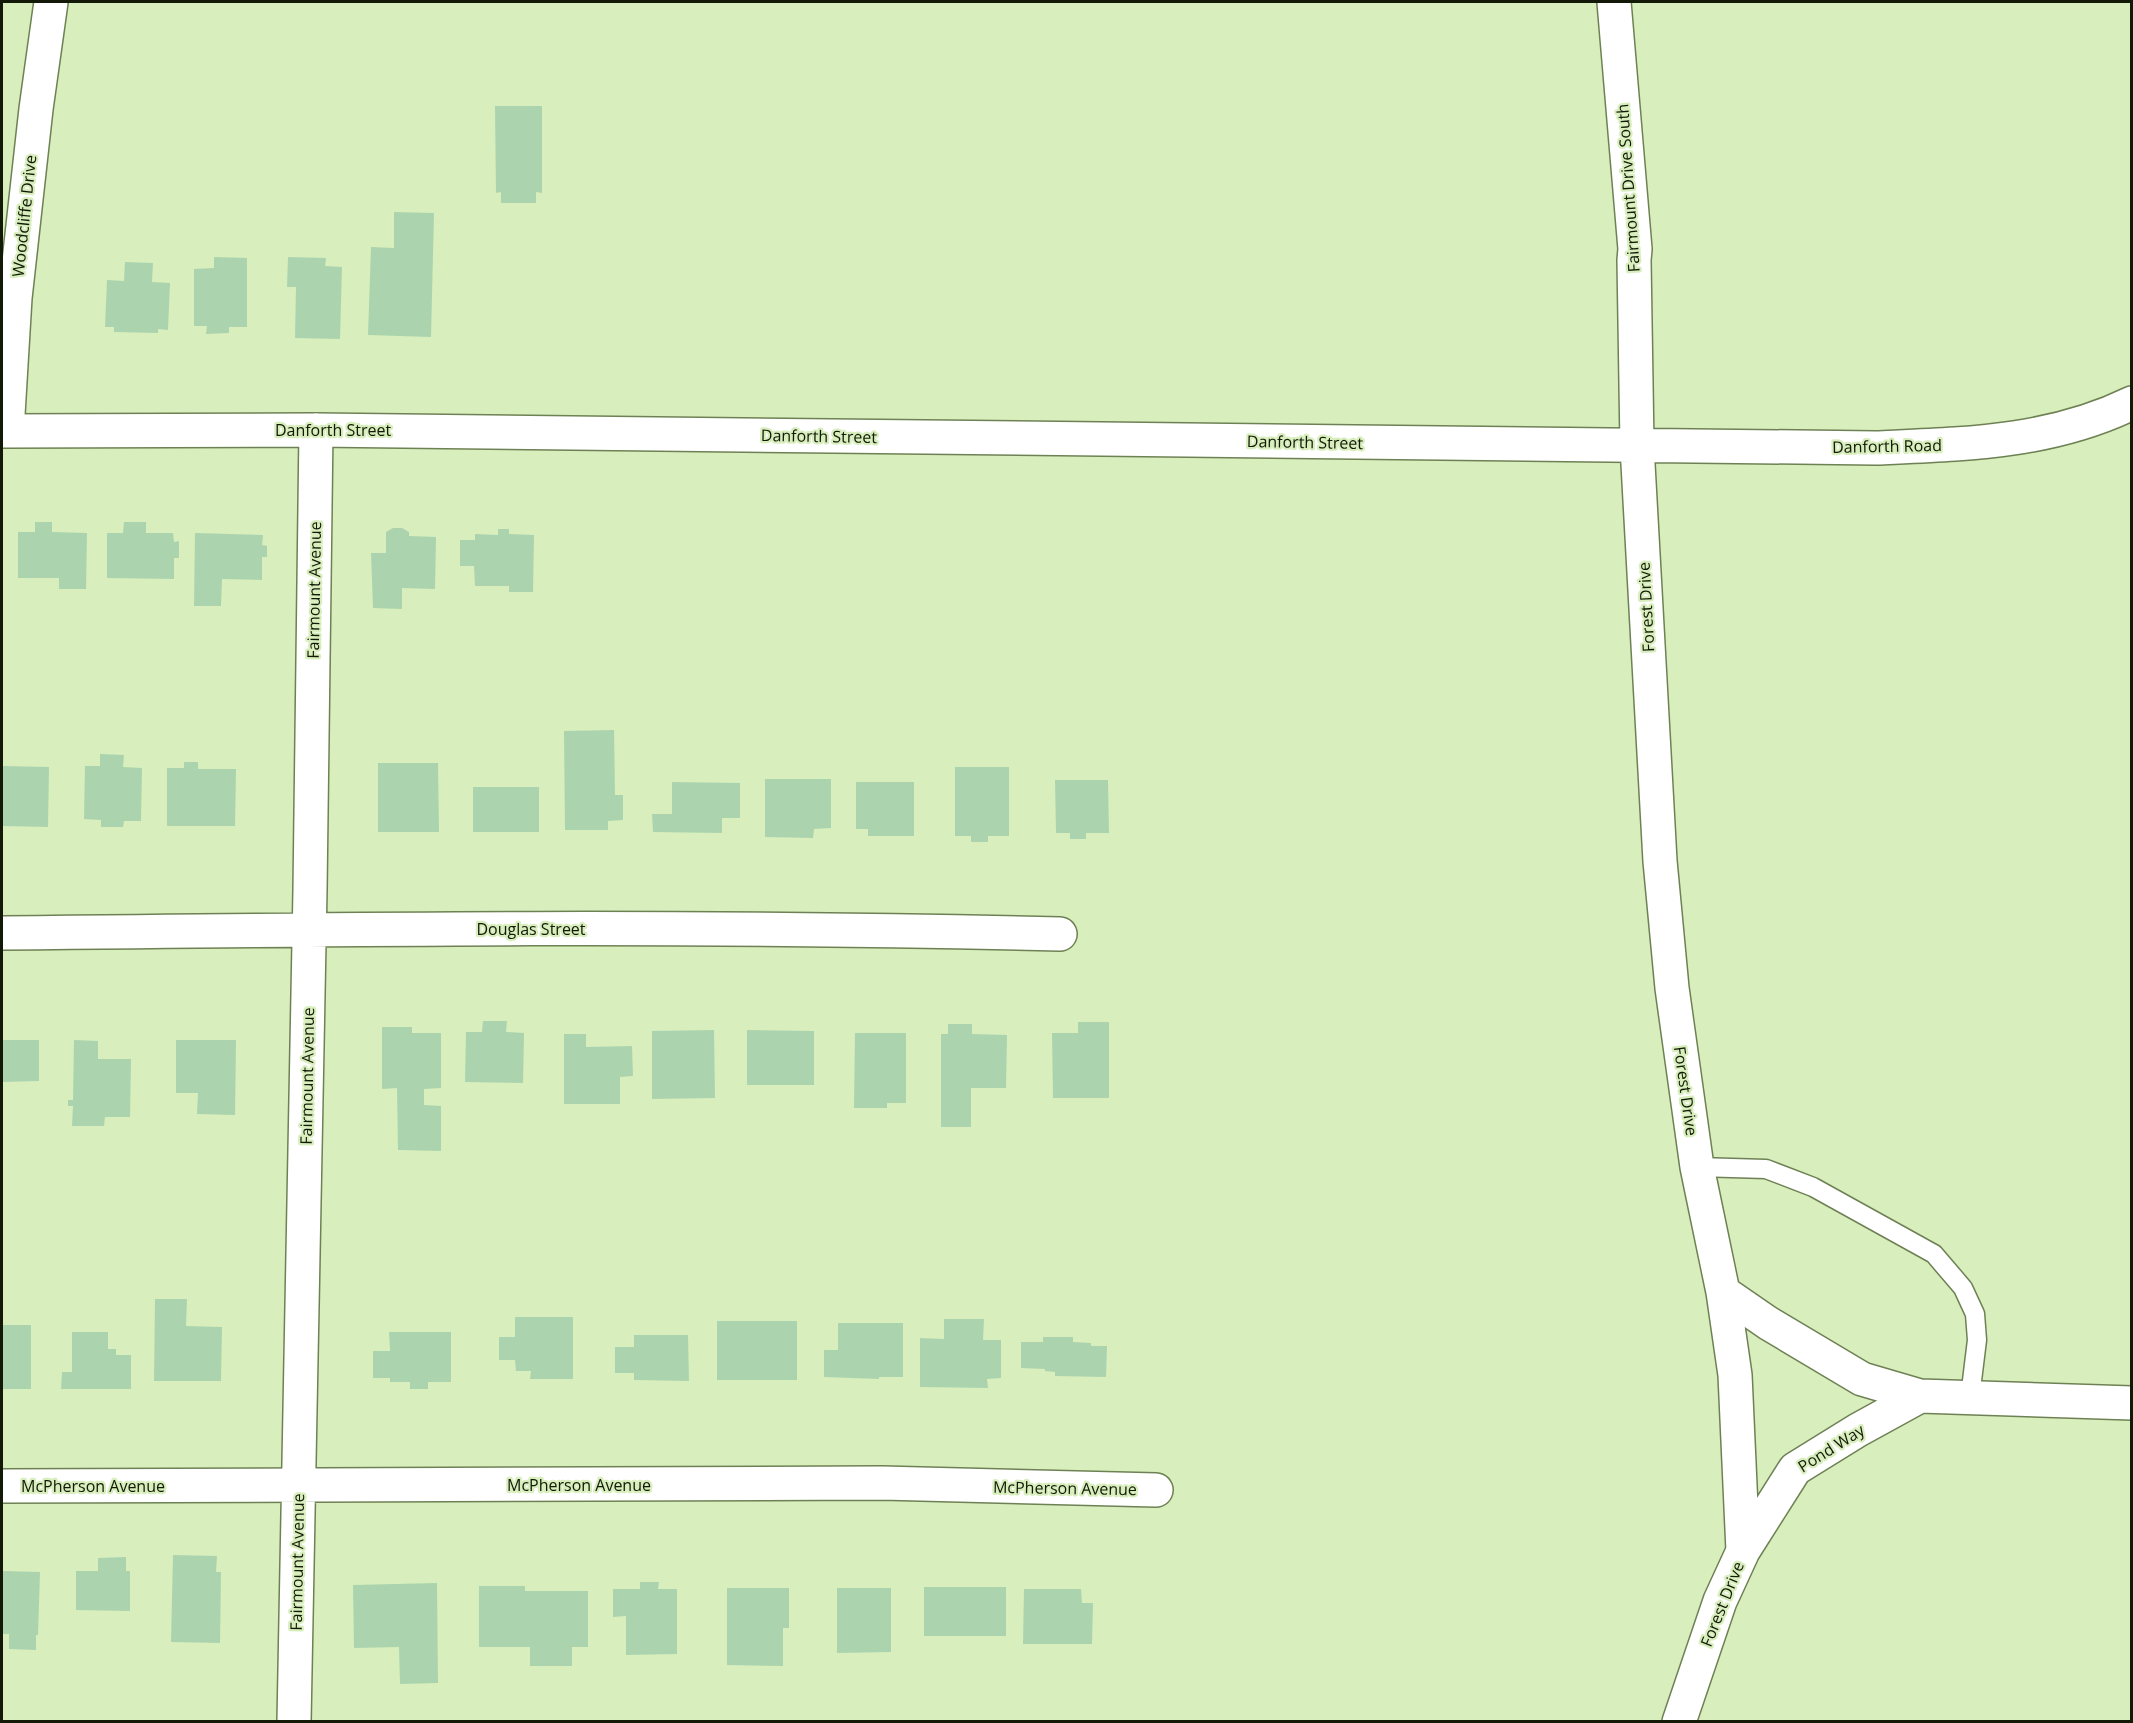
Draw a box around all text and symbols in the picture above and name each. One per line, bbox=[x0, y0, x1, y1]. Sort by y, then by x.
street label: Fairmount Drive South bbox=[1611, 103, 1645, 273]
street label: Woodcliffe Drive bbox=[7, 154, 41, 278]
street label: Danforth Street bbox=[275, 419, 391, 441]
street label: Danforth Street bbox=[761, 424, 878, 448]
street label: Danforth Street bbox=[1247, 430, 1364, 454]
street label: Danforth Road bbox=[1832, 434, 1942, 458]
street label: Fairmount Avenue bbox=[302, 521, 326, 659]
street label: Forest Drive bbox=[1633, 561, 1659, 653]
street label: Douglas Street bbox=[476, 918, 586, 940]
street label: Fairmount Avenue bbox=[295, 1007, 319, 1145]
street label: Forest Drive bbox=[1669, 1045, 1703, 1137]
street label: Pond Way bbox=[1794, 1418, 1869, 1477]
street label: McPherson Avenue bbox=[507, 1474, 651, 1496]
street label: McPherson Avenue bbox=[21, 1475, 165, 1497]
street label: McPherson Avenue bbox=[993, 1476, 1137, 1500]
street label: Fairmount Avenue bbox=[285, 1493, 309, 1631]
street label: Forest Drive bbox=[1695, 1558, 1749, 1650]

